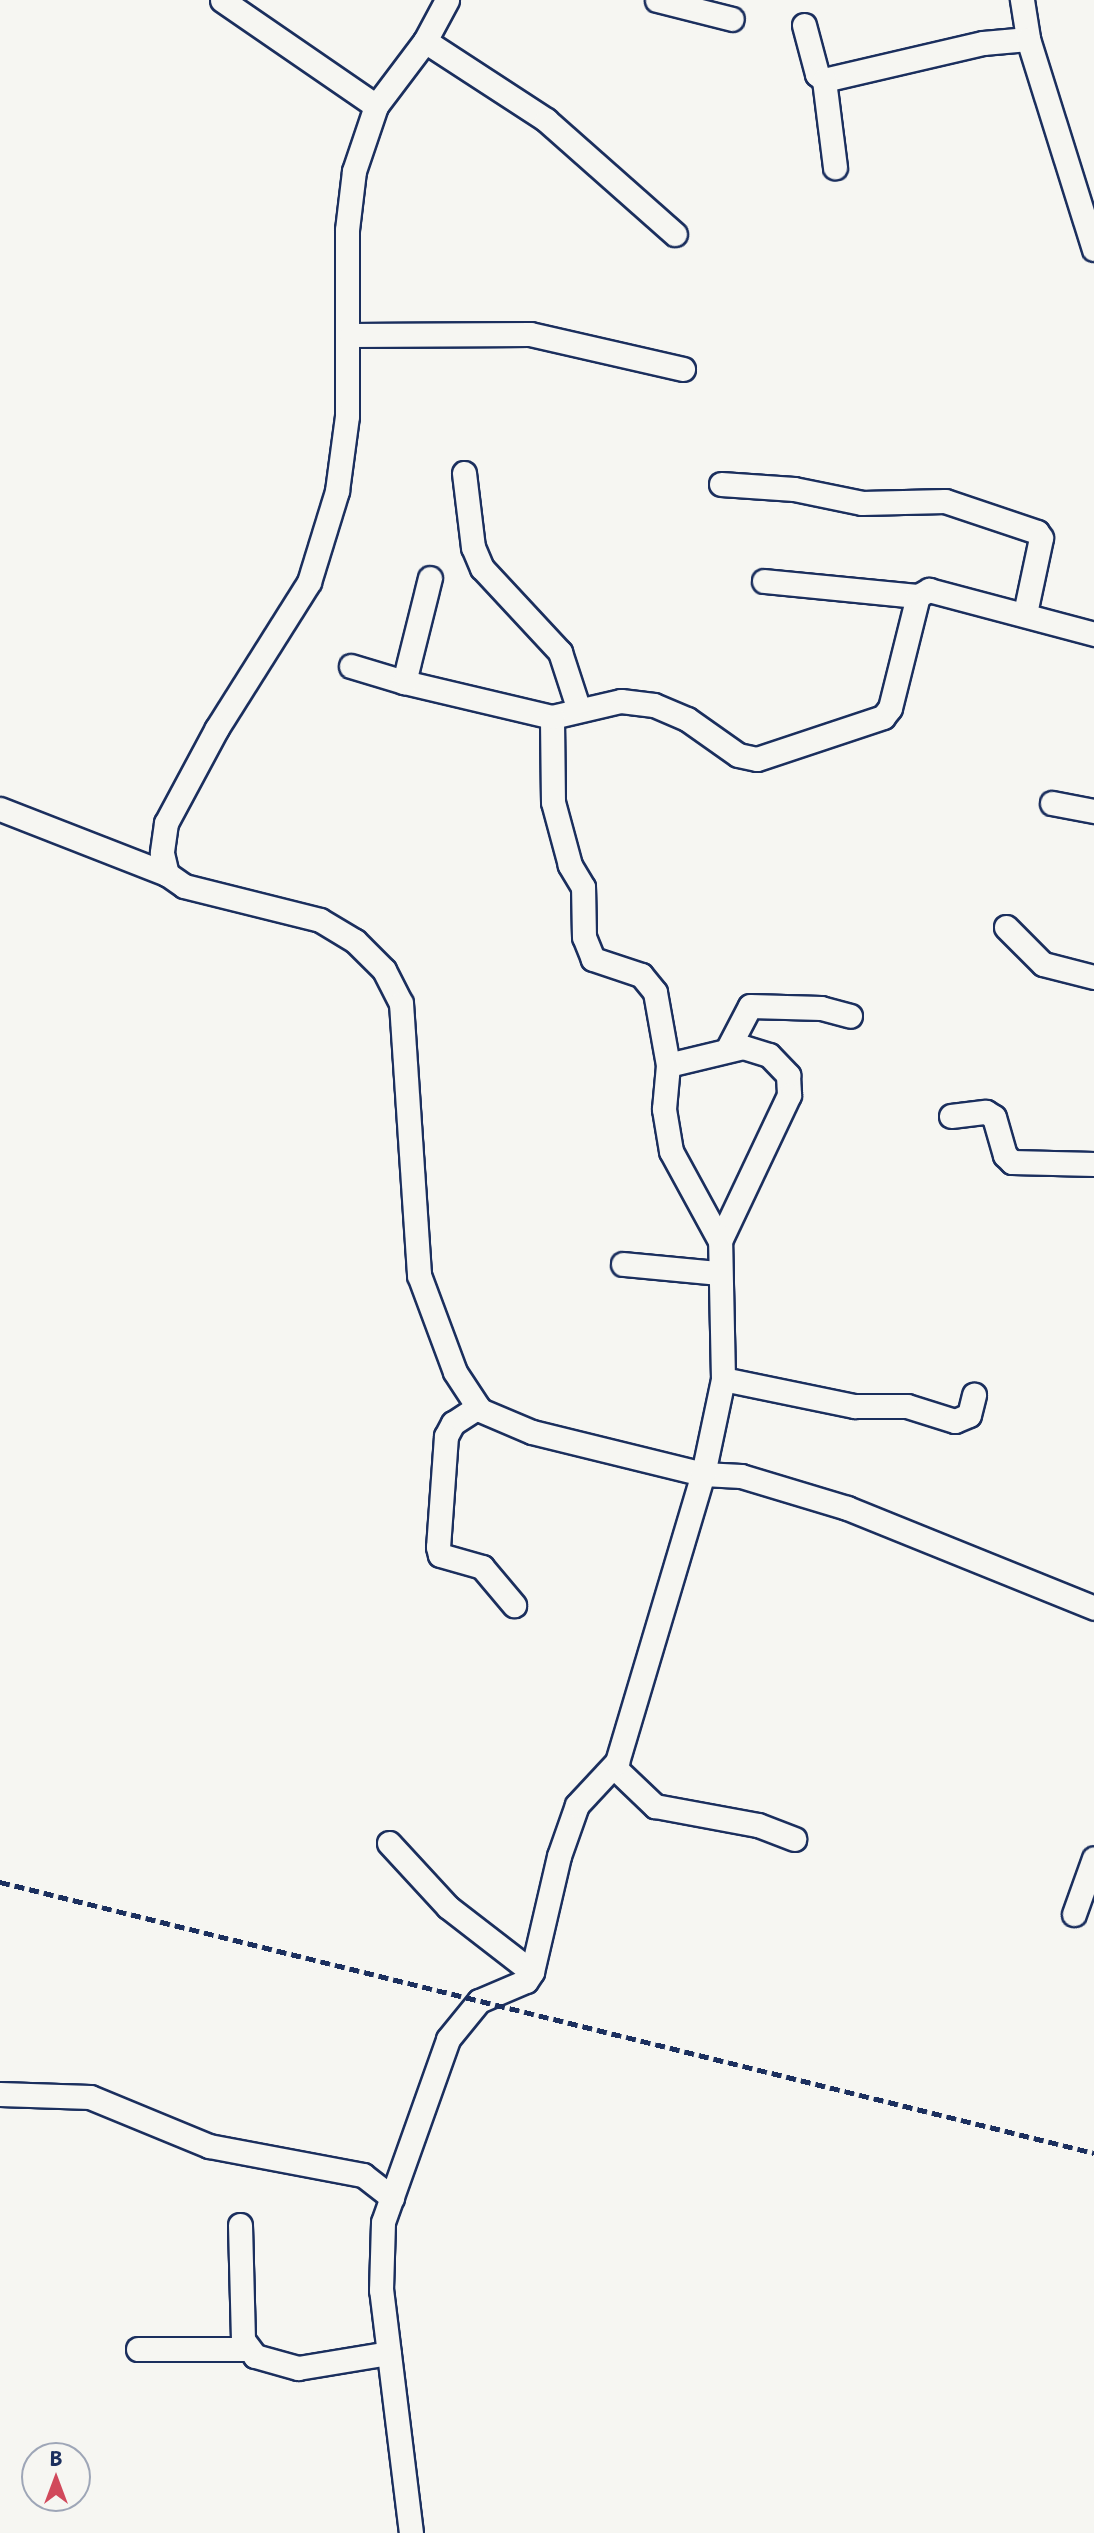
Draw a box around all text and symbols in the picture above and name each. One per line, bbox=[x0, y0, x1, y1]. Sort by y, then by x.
north arrow bbox=[21, 2442, 91, 2512]
text: B bbox=[49, 2444, 63, 2472]

